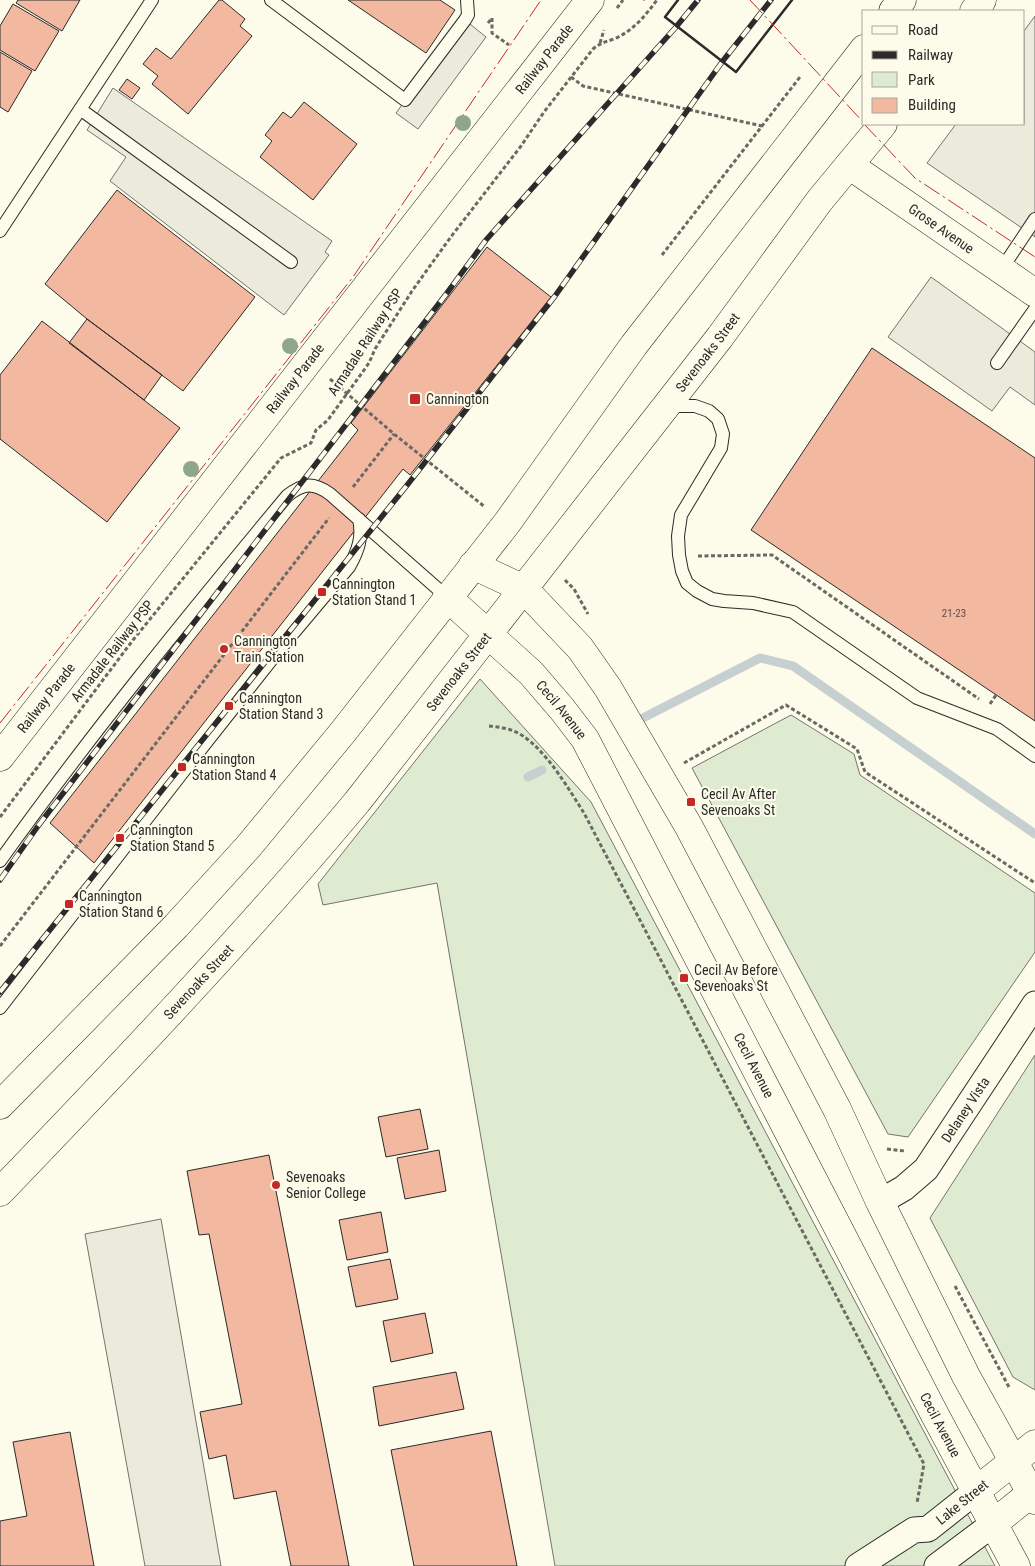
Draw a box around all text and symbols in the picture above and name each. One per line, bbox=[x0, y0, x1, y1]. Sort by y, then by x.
legend bbox=[862, 10, 1025, 125]
street label: Railway Parade bbox=[512, 21, 576, 97]
text: Road bbox=[908, 21, 938, 39]
text: Railway bbox=[908, 46, 953, 64]
text: Park bbox=[908, 71, 935, 89]
text: Building bbox=[908, 96, 956, 114]
street label: Grose Avenue bbox=[905, 200, 977, 257]
street label: Armadale Railway PSP bbox=[324, 285, 406, 398]
street label: Sevenoaks Street bbox=[672, 310, 743, 395]
street label: Railway Parade bbox=[263, 340, 327, 416]
place label: Cannington bbox=[426, 391, 489, 407]
marker: Cannington bbox=[408, 392, 422, 406]
place label: Cannington Station Stand 1 bbox=[332, 576, 416, 608]
marker: Cannington Station Stand 1 bbox=[316, 586, 328, 598]
street label: Armadale Railway PSP bbox=[67, 597, 157, 705]
house number: 21-23 bbox=[942, 607, 966, 620]
street label: Sevenoaks Street bbox=[423, 629, 494, 714]
place label: Cannington Train Station bbox=[234, 633, 304, 665]
marker: Cannington Train Station bbox=[218, 643, 230, 655]
street label: Railway Parade bbox=[14, 659, 79, 736]
street label: Cecil Avenue bbox=[533, 677, 590, 743]
place label: Cannington Station Stand 3 bbox=[239, 690, 323, 722]
marker: Cannington Station Stand 3 bbox=[223, 700, 235, 712]
place label: Cannington Station Stand 4 bbox=[192, 751, 277, 783]
marker: Cannington Station Stand 4 bbox=[176, 761, 188, 773]
place label: Cecil Av After Sevenoaks St bbox=[701, 786, 776, 818]
marker: Cecil Av After Sevenoaks St bbox=[685, 796, 697, 808]
place label: Cannington Station Stand 5 bbox=[130, 822, 215, 854]
marker: Cannington Station Stand 5 bbox=[114, 832, 126, 844]
place label: Cannington Station Stand 6 bbox=[79, 888, 164, 920]
marker: Cannington Station Stand 6 bbox=[63, 898, 75, 910]
street label: Sevenoaks Street bbox=[160, 941, 237, 1022]
place label: Cecil Av Before Sevenoaks St bbox=[694, 962, 778, 994]
marker: Cecil Av Before Sevenoaks St bbox=[678, 972, 690, 984]
street label: Cecil Avenue bbox=[731, 1030, 778, 1101]
street label: Delaney Vista bbox=[938, 1074, 993, 1145]
place label: Sevenoaks Senior College bbox=[286, 1169, 366, 1201]
marker: Sevenoaks Senior College bbox=[270, 1179, 282, 1191]
street label: Cecil Avenue bbox=[917, 1390, 964, 1460]
street label: Lake Street bbox=[933, 1476, 991, 1528]

